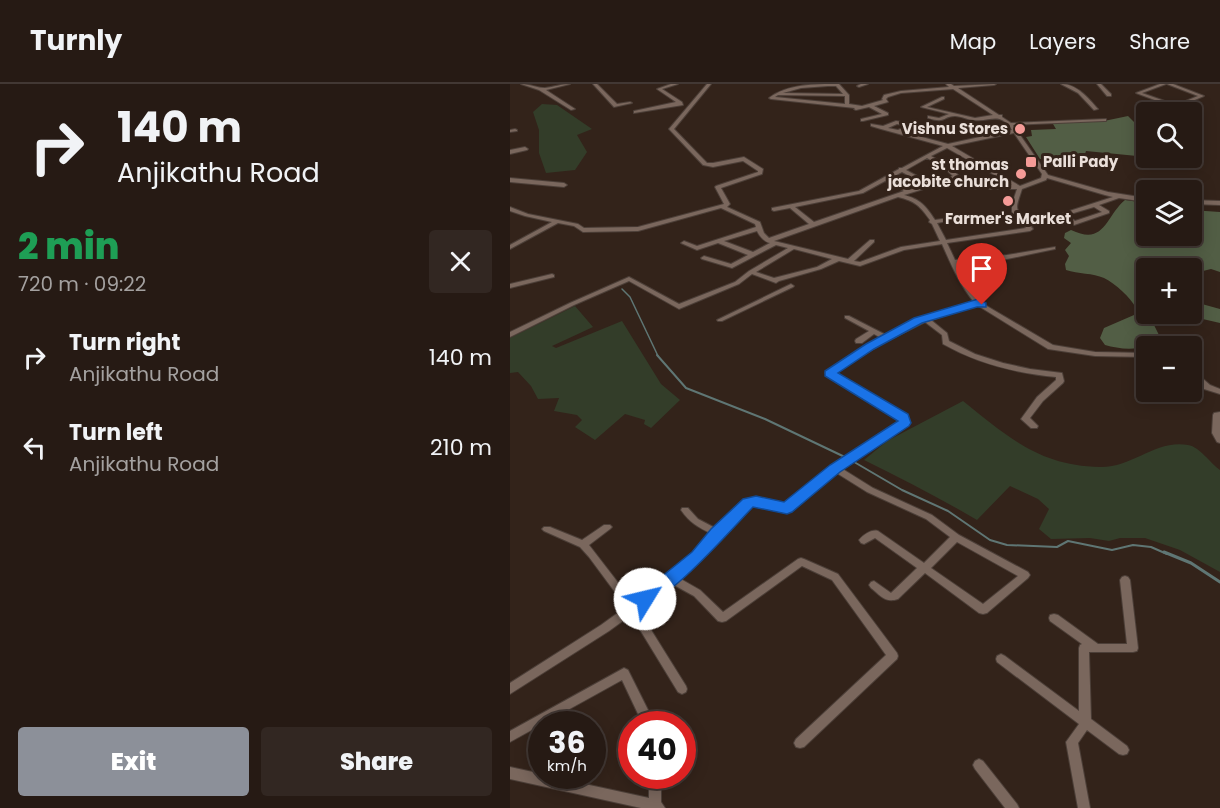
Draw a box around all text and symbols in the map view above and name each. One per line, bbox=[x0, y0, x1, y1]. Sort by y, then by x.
text: Turnly bbox=[30, 21, 122, 60]
text: Map bbox=[950, 27, 996, 56]
text: Layers bbox=[1029, 27, 1096, 56]
text: Share bbox=[1129, 27, 1190, 56]
text: 140 m bbox=[117, 98, 242, 157]
map controls bbox=[1136, 102, 1202, 402]
button: search bbox=[1136, 102, 1202, 168]
icon: right bbox=[18, 108, 96, 186]
place label: Vishnu Stores bbox=[902, 118, 1008, 139]
marker: Vishnu Stores bbox=[1013, 122, 1027, 136]
place label: Palli Pady bbox=[1043, 151, 1119, 172]
text: Anjikathu Road bbox=[117, 154, 320, 191]
place label: st thomas jacobite church bbox=[887, 154, 1009, 192]
marker: Palli Pady bbox=[1024, 155, 1038, 169]
marker: st thomas jacobite church bbox=[1014, 167, 1028, 181]
button: layers bbox=[1136, 180, 1202, 246]
marker: Farmer's Market bbox=[1001, 194, 1015, 208]
place label: Farmer's Market bbox=[945, 208, 1071, 229]
text: 2 min bbox=[18, 221, 120, 272]
button: close bbox=[429, 230, 492, 293]
pin bbox=[956, 243, 1007, 305]
icon: arrive bbox=[965, 252, 998, 285]
button: + bbox=[1136, 258, 1202, 324]
text: 720 m · 09:22 bbox=[18, 270, 146, 298]
text: Turn right bbox=[69, 327, 180, 358]
button: − bbox=[1136, 336, 1202, 402]
icon: right bbox=[18, 341, 51, 374]
text: 140 m bbox=[429, 342, 492, 373]
text: Anjikathu Road bbox=[69, 360, 219, 388]
text: Turn left bbox=[69, 417, 163, 448]
icon: left bbox=[18, 431, 51, 464]
text: 210 m bbox=[430, 432, 492, 463]
text: Anjikathu Road bbox=[69, 450, 219, 478]
position arrow bbox=[613, 567, 677, 631]
speed limit sign: 40 bbox=[618, 711, 696, 789]
text: 36 bbox=[548, 721, 586, 764]
button: Exit bbox=[18, 727, 249, 796]
button: Share bbox=[261, 727, 492, 796]
text: km/h bbox=[547, 755, 587, 776]

